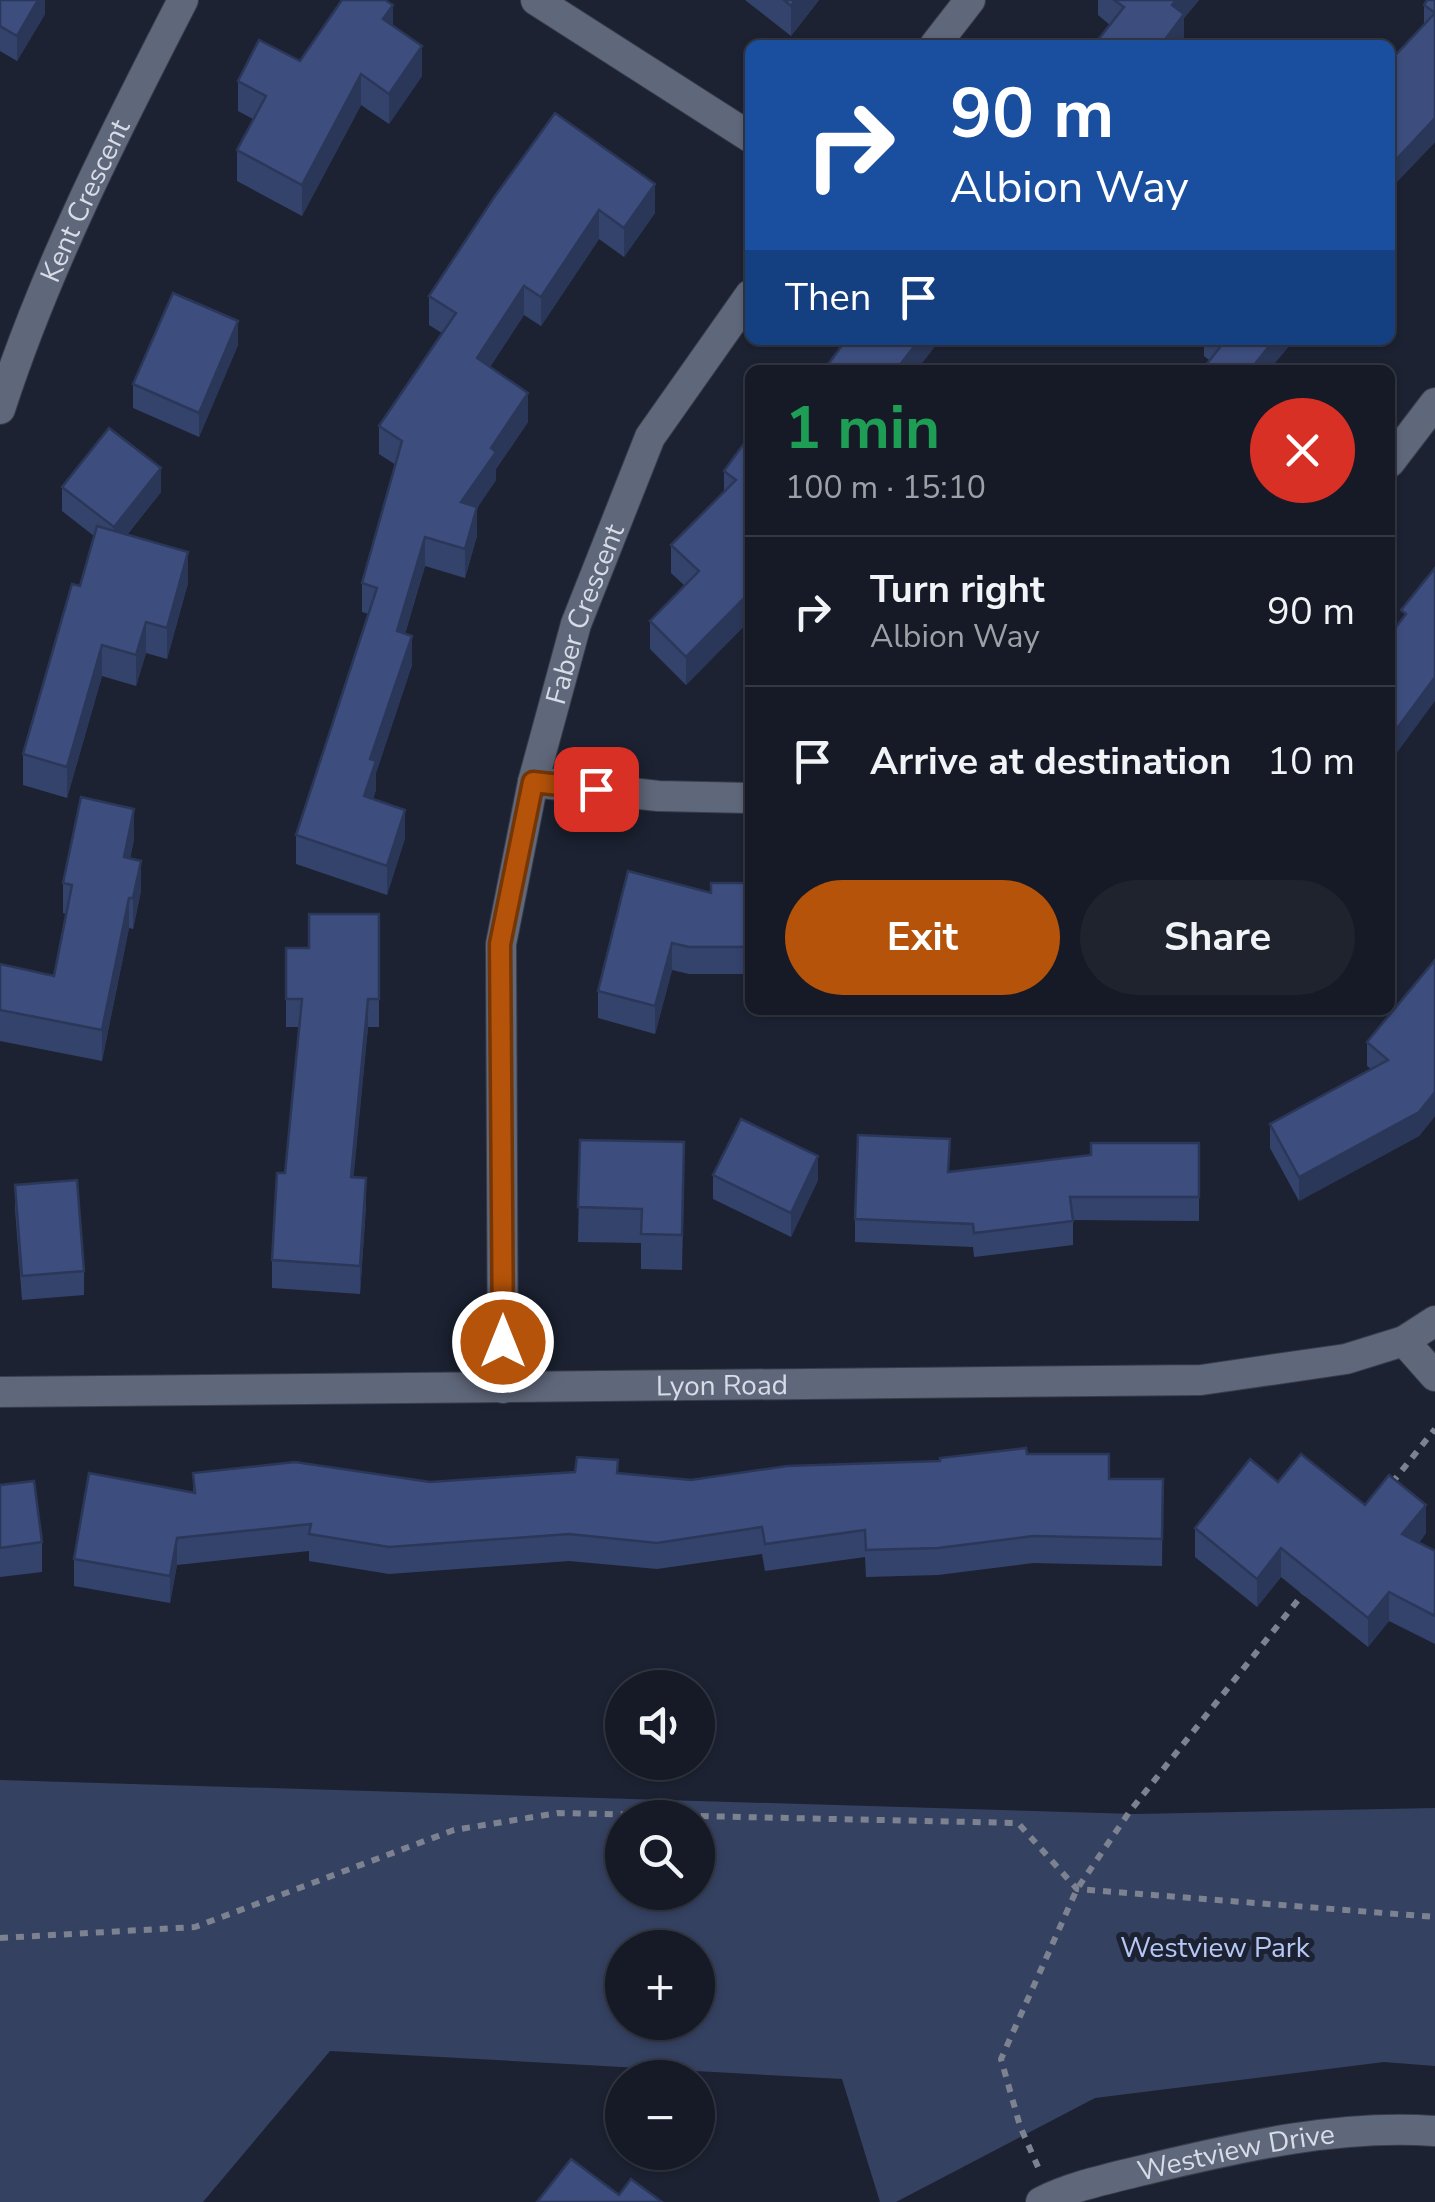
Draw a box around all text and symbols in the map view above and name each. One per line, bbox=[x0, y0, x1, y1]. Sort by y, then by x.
text: 90 m bbox=[950, 66, 1114, 162]
icon: right bbox=[785, 80, 915, 210]
street label: Kent Crescent bbox=[31, 113, 139, 288]
text: Albion Way bbox=[950, 157, 1189, 218]
icon: arrive bbox=[891, 270, 946, 325]
text: Then bbox=[785, 272, 871, 323]
text: 1 min bbox=[785, 387, 940, 469]
button: close bbox=[1250, 398, 1355, 503]
text: 100 m · 15:10 bbox=[785, 466, 986, 509]
street label: Faber Crescent bbox=[537, 518, 634, 709]
text: Turn right bbox=[870, 564, 1045, 615]
icon: right bbox=[785, 584, 840, 639]
text: 90 m bbox=[1267, 586, 1355, 637]
text: Albion Way bbox=[870, 615, 1040, 658]
icon: arrive bbox=[785, 734, 840, 789]
text: Arrive at destination bbox=[870, 736, 1231, 787]
text: 10 m bbox=[1267, 736, 1355, 787]
pin bbox=[554, 747, 639, 832]
icon: arrive bbox=[569, 762, 624, 817]
button: Exit bbox=[785, 880, 1060, 995]
button: Share bbox=[1080, 880, 1355, 995]
position arrow bbox=[451, 1290, 555, 1394]
street label: Lyon Road bbox=[656, 1366, 788, 1405]
map controls bbox=[605, 1670, 715, 2170]
button: sound bbox=[605, 1670, 715, 1780]
button: search bbox=[605, 1800, 715, 1910]
park label: Westview Park bbox=[1120, 1929, 1311, 1967]
button: + bbox=[605, 1930, 715, 2040]
button: − bbox=[605, 2060, 715, 2170]
street label: Westview Drive bbox=[1134, 2115, 1337, 2191]

